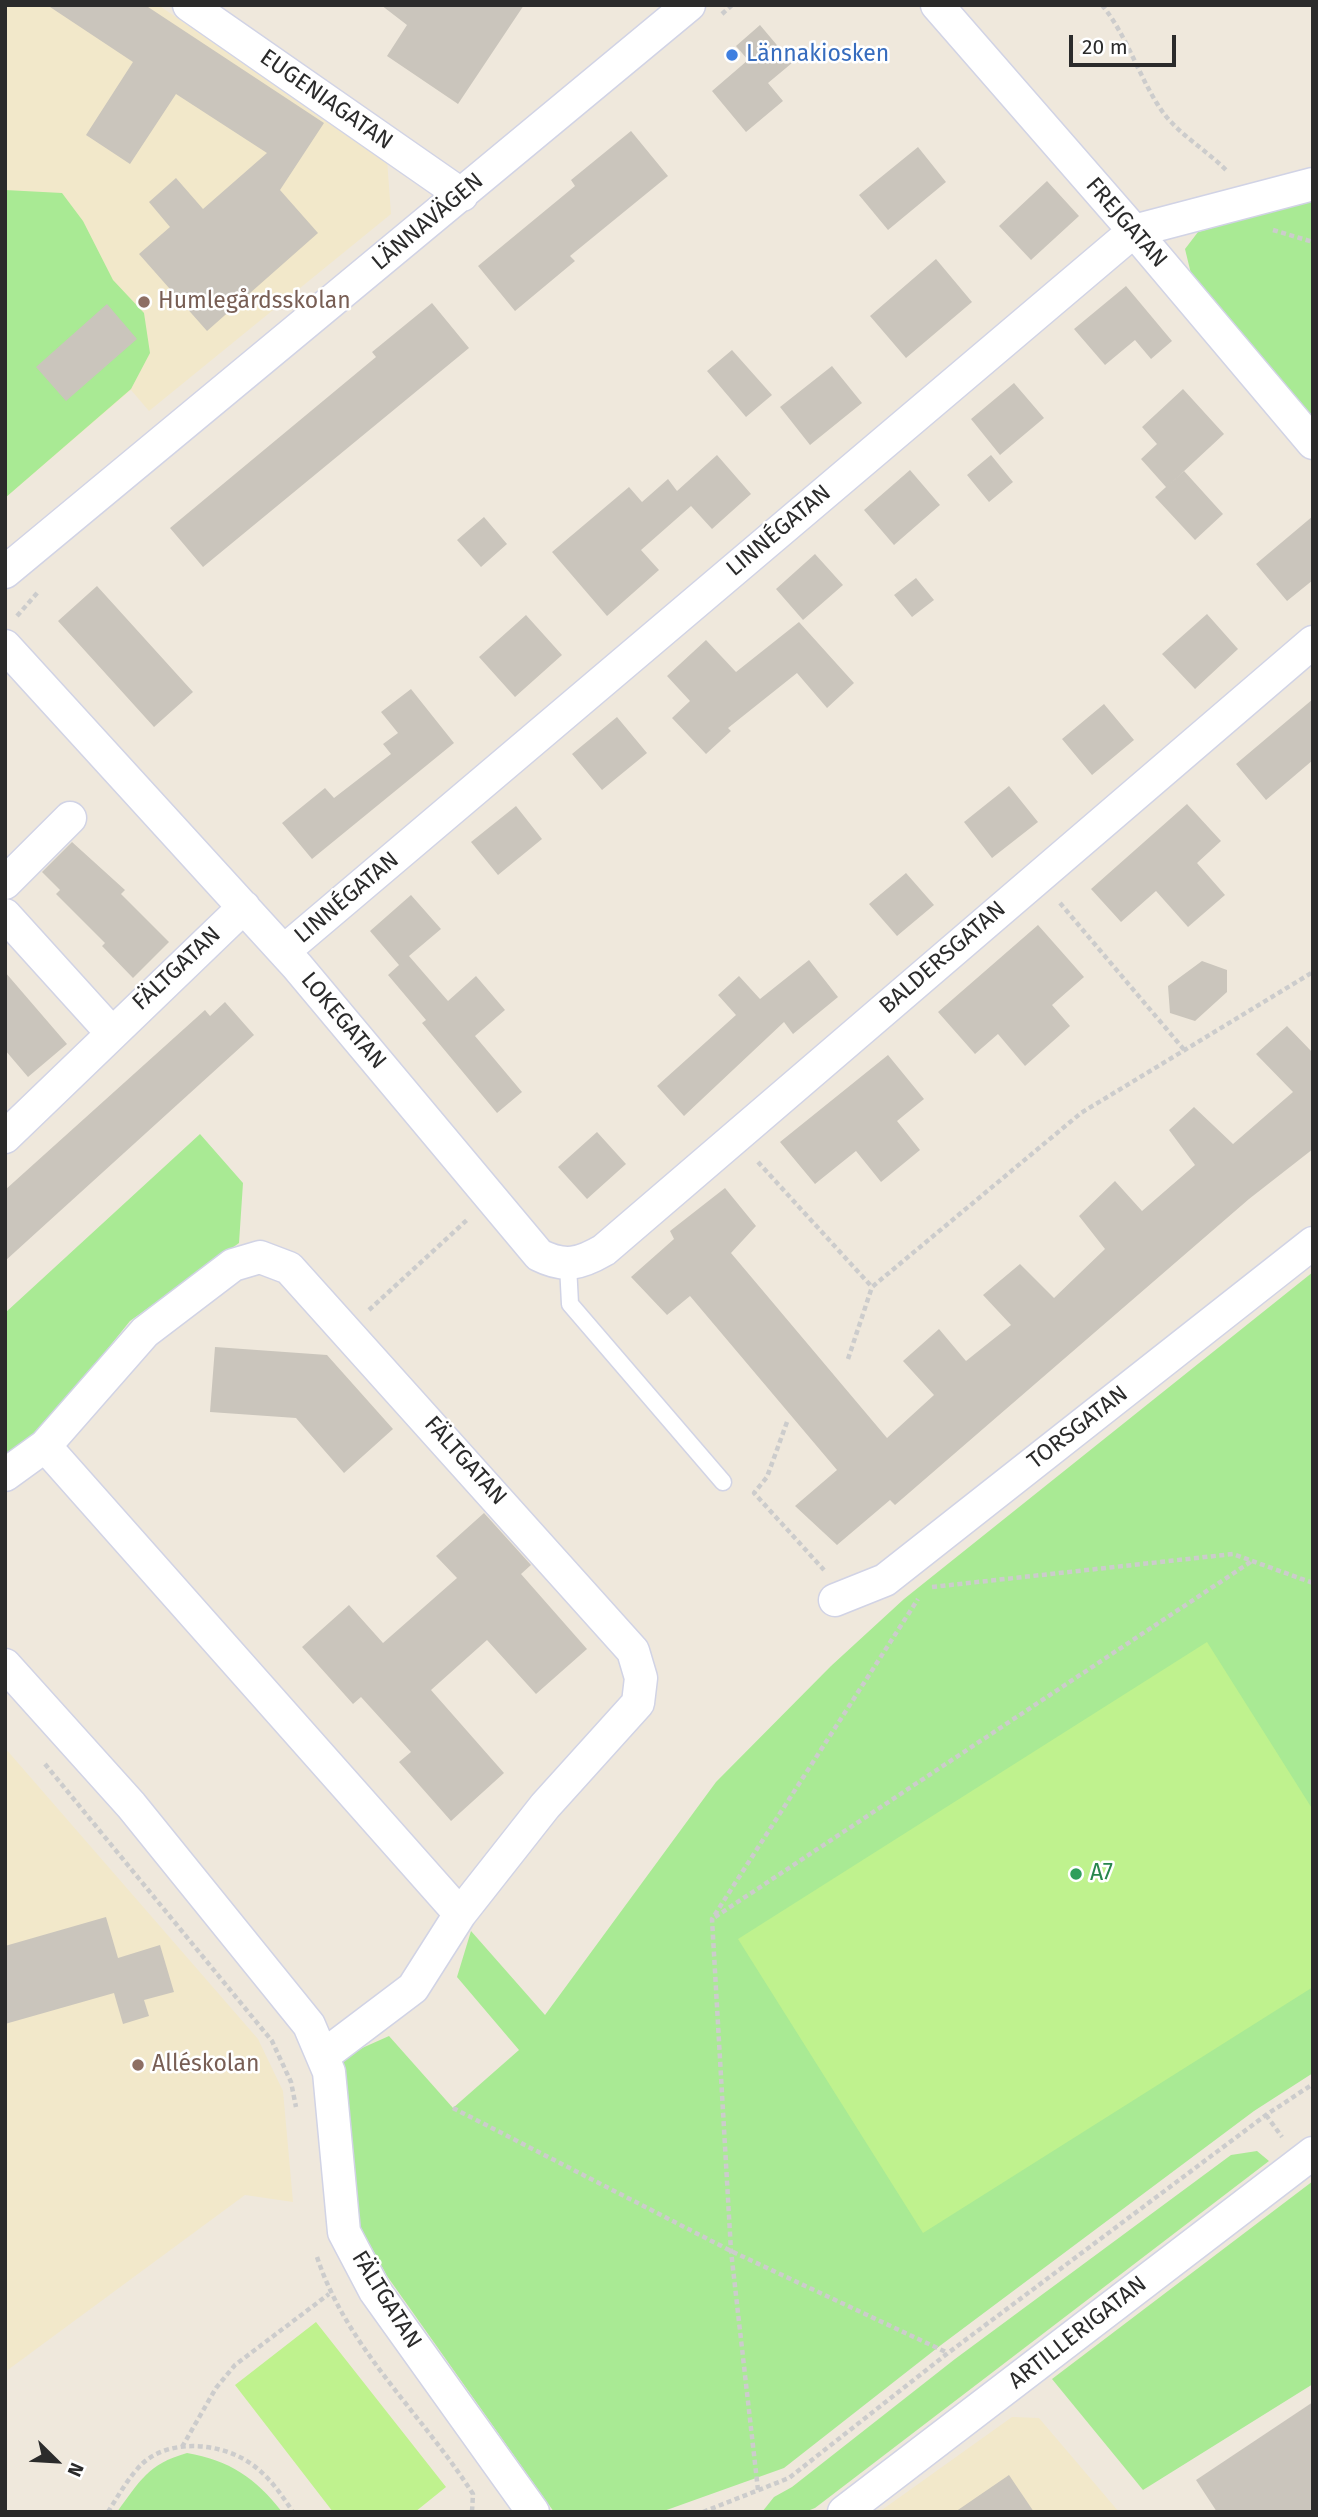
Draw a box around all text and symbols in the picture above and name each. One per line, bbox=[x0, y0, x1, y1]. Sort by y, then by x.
scale bar bbox=[1073, 21, 1180, 65]
text: 20 m bbox=[1082, 34, 1128, 60]
place label: Lännakiosken bbox=[746, 41, 889, 69]
street label: EUGENIAGATAN bbox=[254, 44, 398, 156]
marker: Lännakiosken bbox=[724, 47, 740, 63]
street label: LÄNNAVÄGEN bbox=[367, 167, 489, 277]
street label: FREJGATAN bbox=[1079, 172, 1173, 274]
place label: Humlegårdsskolan bbox=[158, 288, 351, 316]
marker: Humlegårdsskolan bbox=[136, 294, 152, 310]
street label: LINNÉGATAN bbox=[721, 479, 837, 583]
street label: LINNÉGATAN bbox=[289, 846, 405, 950]
street label: BALDERSGATAN bbox=[874, 896, 1012, 1020]
street label: FÄLTGATAN bbox=[127, 921, 227, 1017]
street label: LOKEGATAN bbox=[294, 967, 392, 1075]
street label: TORSGATAN bbox=[1022, 1380, 1134, 1476]
street label: FÄLTGATAN bbox=[418, 1411, 512, 1511]
place label: A7 bbox=[1090, 1860, 1113, 1888]
marker: A7 bbox=[1068, 1866, 1084, 1882]
place label: Alléskolan bbox=[152, 2051, 259, 2079]
marker: Alléskolan bbox=[130, 2057, 146, 2073]
street label: FÄLTGATAN bbox=[345, 2246, 427, 2354]
street label: ARTILLERIGATAN bbox=[1004, 2271, 1152, 2395]
north arrow bbox=[21, 2426, 91, 2496]
text: N bbox=[63, 2459, 89, 2480]

